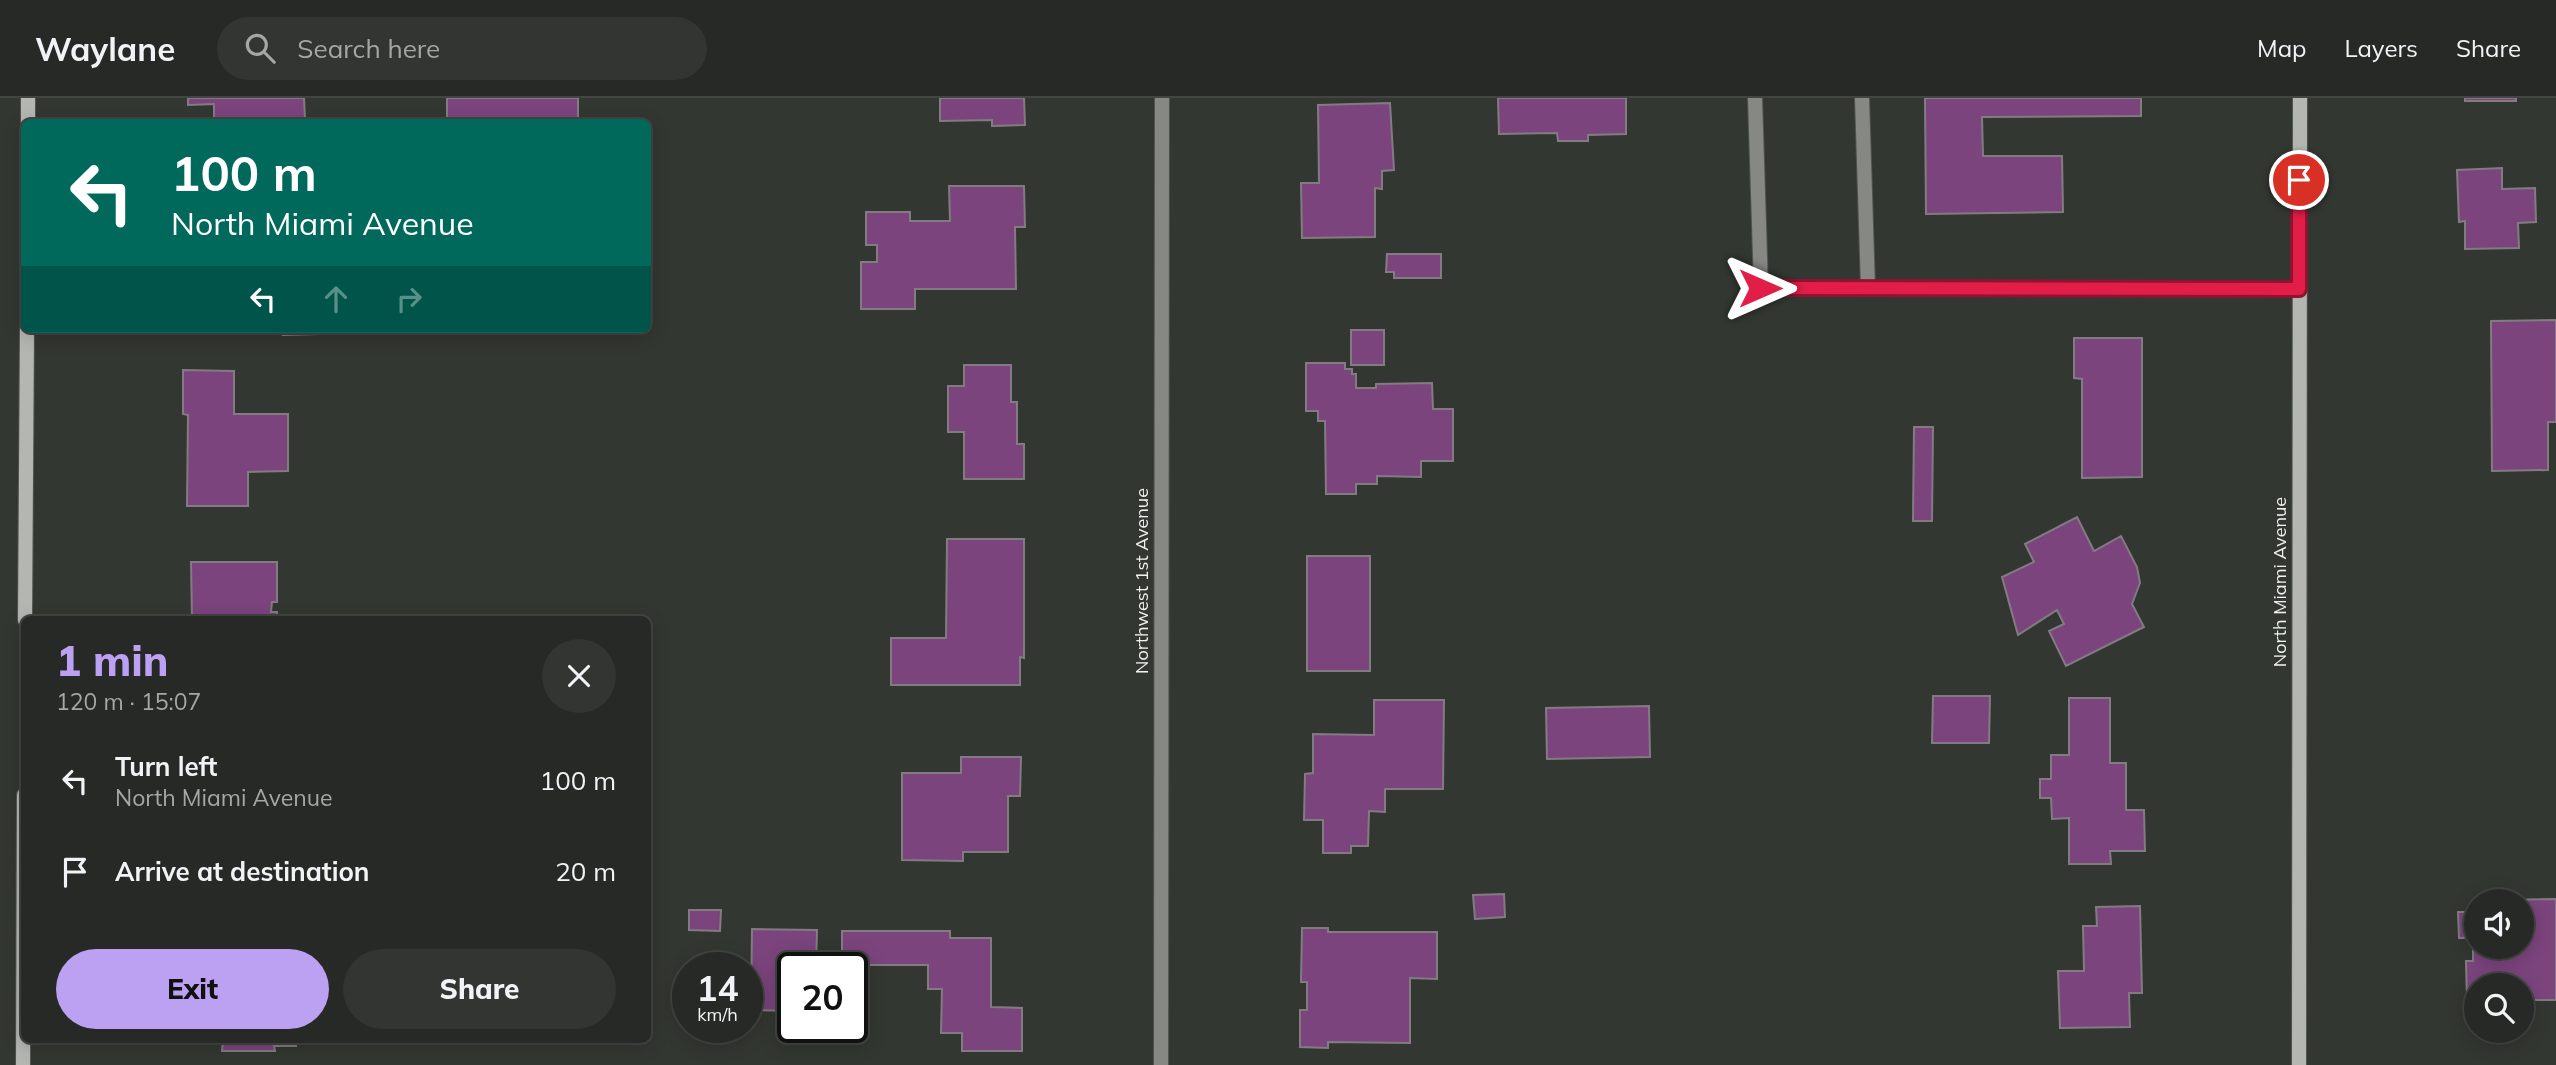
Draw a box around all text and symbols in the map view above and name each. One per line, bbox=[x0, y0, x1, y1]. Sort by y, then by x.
search box bbox=[217, 17, 707, 80]
text: Waylane bbox=[35, 28, 175, 69]
icon: search bbox=[241, 29, 279, 67]
text: Search here bbox=[297, 32, 440, 65]
text: Map bbox=[2257, 33, 2306, 63]
text: Layers bbox=[2344, 33, 2418, 63]
text: Share bbox=[2456, 33, 2521, 63]
text: 100 m bbox=[171, 142, 317, 203]
icon: left bbox=[56, 147, 147, 238]
pin bbox=[2269, 150, 2329, 210]
icon: arrive bbox=[2280, 161, 2318, 199]
text: North Miami Avenue bbox=[171, 203, 474, 243]
position arrow bbox=[1723, 251, 1797, 325]
icon: left bbox=[244, 280, 282, 318]
icon: ahead bbox=[317, 280, 355, 318]
icon: right bbox=[390, 280, 428, 318]
street label: Northwest 1st Avenue bbox=[1130, 488, 1153, 674]
street label: North Miami Avenue bbox=[2268, 497, 2291, 667]
text: 1 min bbox=[56, 634, 169, 687]
button: close bbox=[542, 639, 616, 713]
text: 120 m · 15:07 bbox=[56, 687, 201, 716]
text: Turn left bbox=[115, 750, 217, 783]
icon: left bbox=[56, 762, 94, 800]
text: 100 m bbox=[540, 764, 616, 797]
text: North Miami Avenue bbox=[115, 783, 333, 812]
icon: arrive bbox=[56, 853, 94, 891]
text: Arrive at destination bbox=[115, 855, 370, 888]
text: 20 m bbox=[555, 855, 616, 888]
map controls bbox=[2464, 889, 2534, 1043]
button: sound bbox=[2464, 889, 2534, 959]
button: Exit bbox=[56, 949, 329, 1029]
button: Share bbox=[343, 949, 616, 1029]
speed limit sign: 20 bbox=[777, 952, 868, 1043]
text: 14 bbox=[696, 966, 739, 1010]
button: search bbox=[2464, 973, 2534, 1043]
text: km/h bbox=[697, 1003, 738, 1026]

